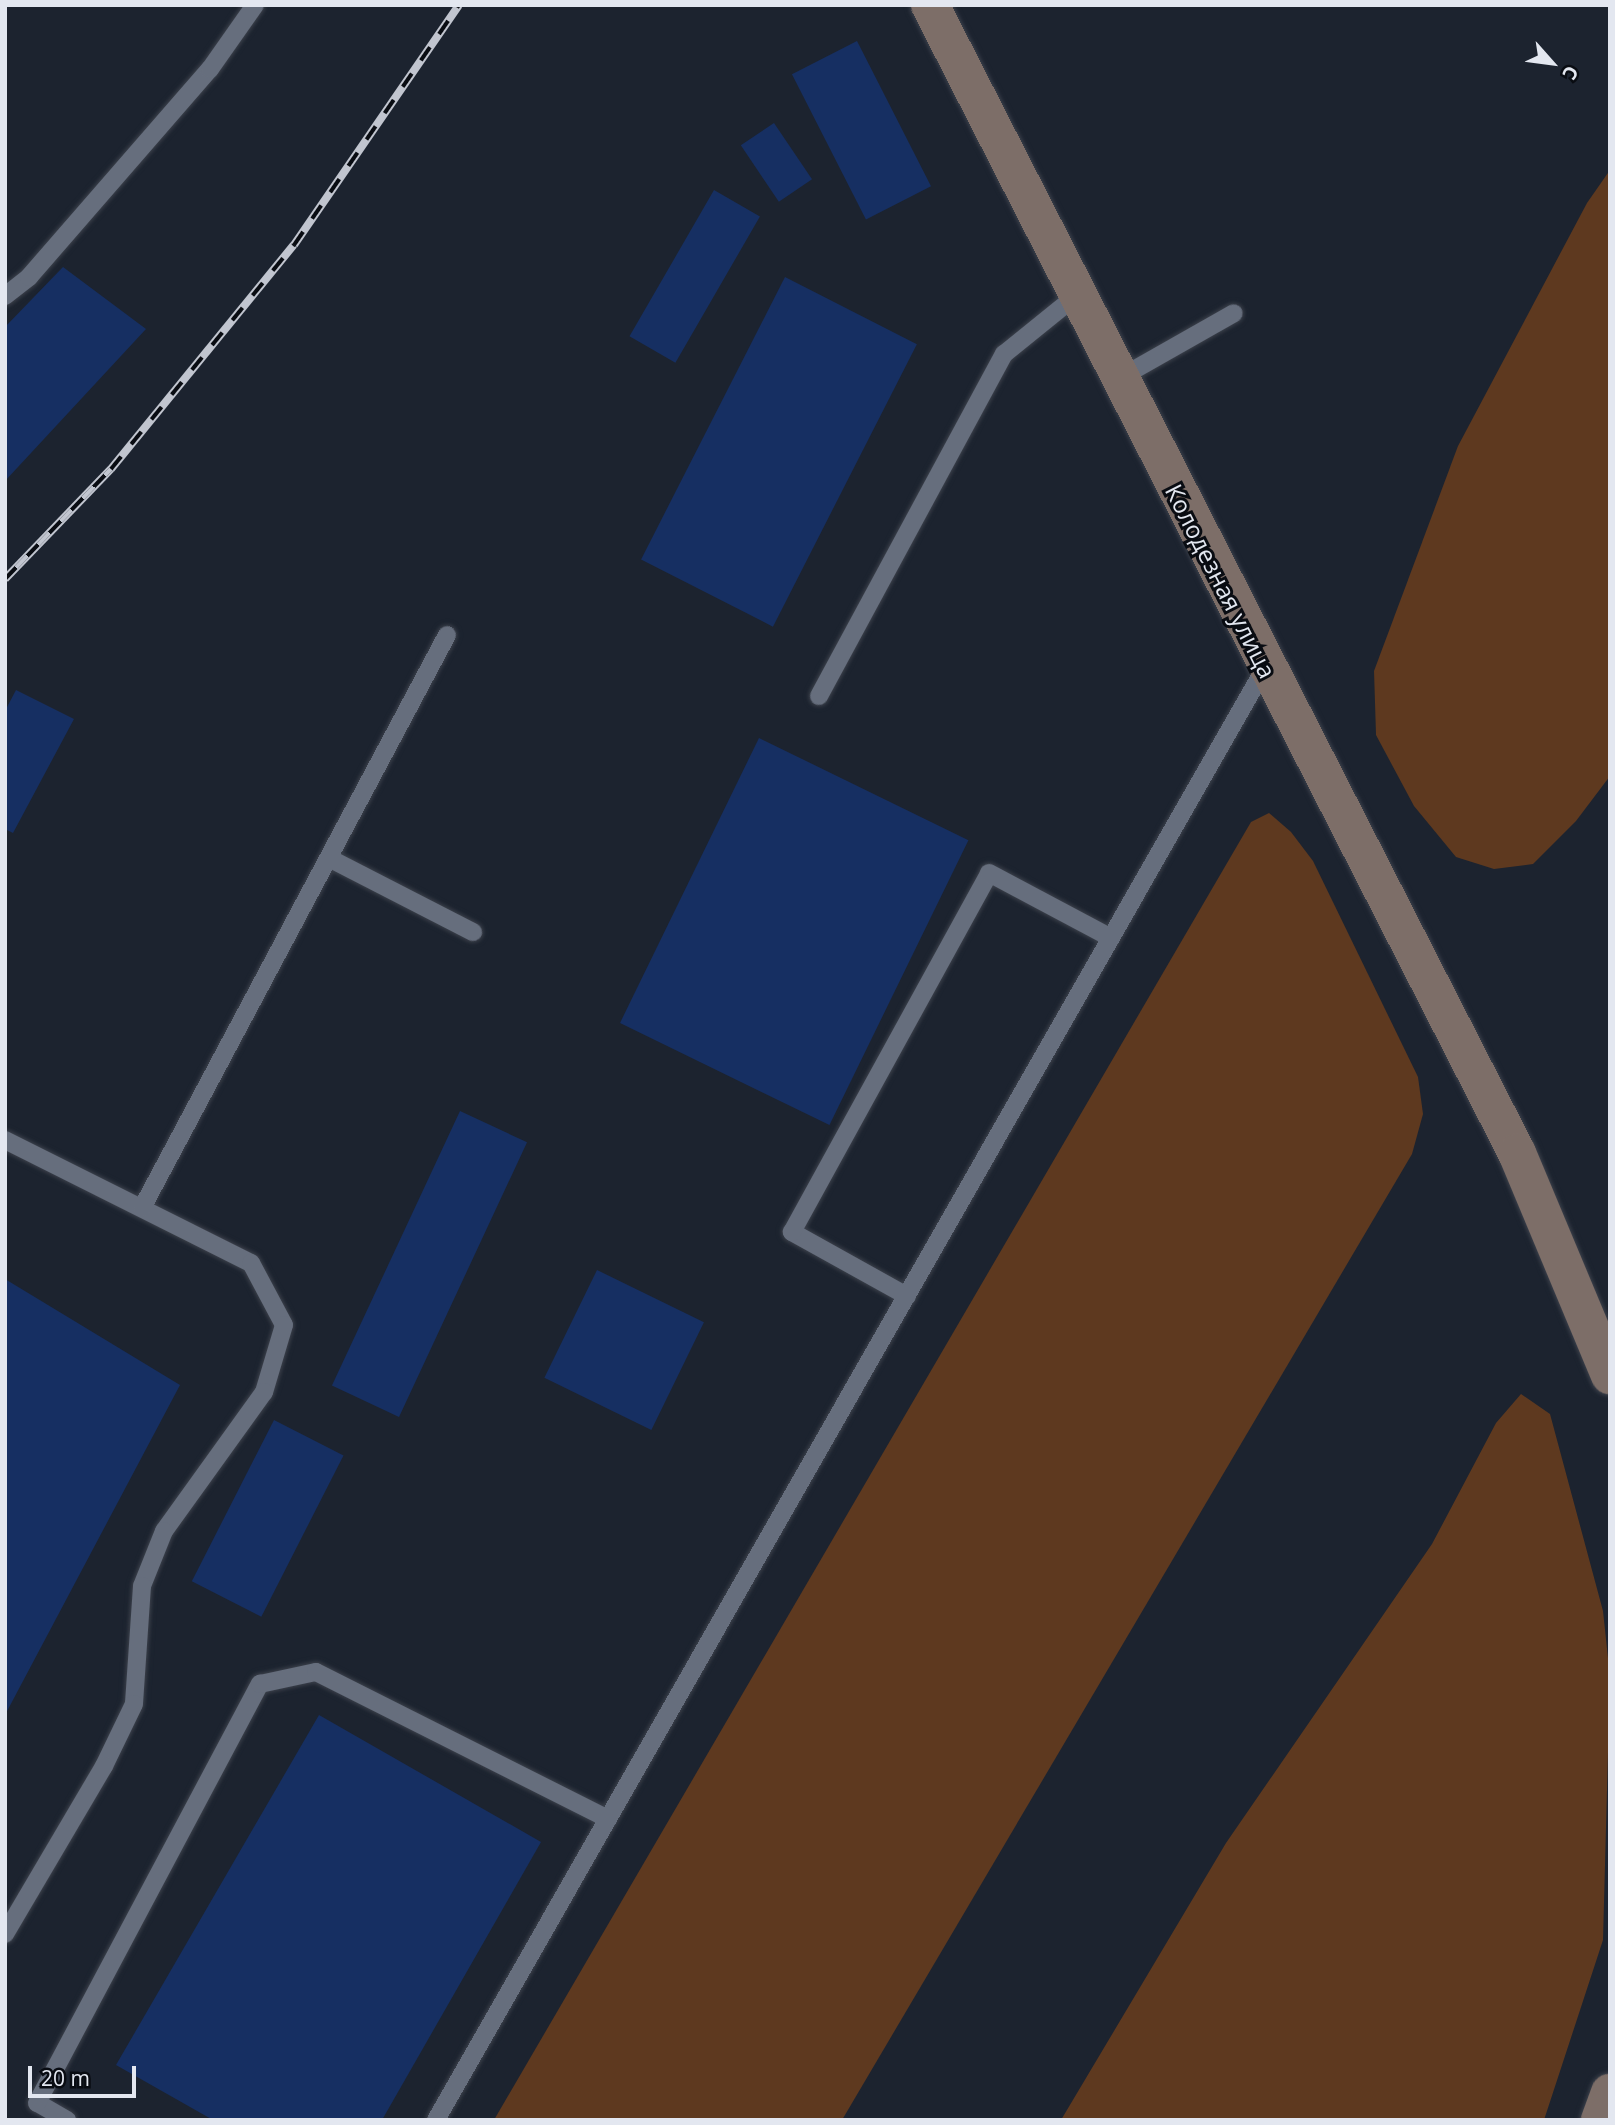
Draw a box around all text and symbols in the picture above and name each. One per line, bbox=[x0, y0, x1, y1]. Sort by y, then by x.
north arrow bbox=[1517, 28, 1587, 98]
text: С bbox=[1556, 61, 1585, 84]
street label: Колодезная улица bbox=[1160, 479, 1282, 683]
scale bar bbox=[32, 2052, 140, 2096]
text: 20 m bbox=[41, 2064, 90, 2092]

